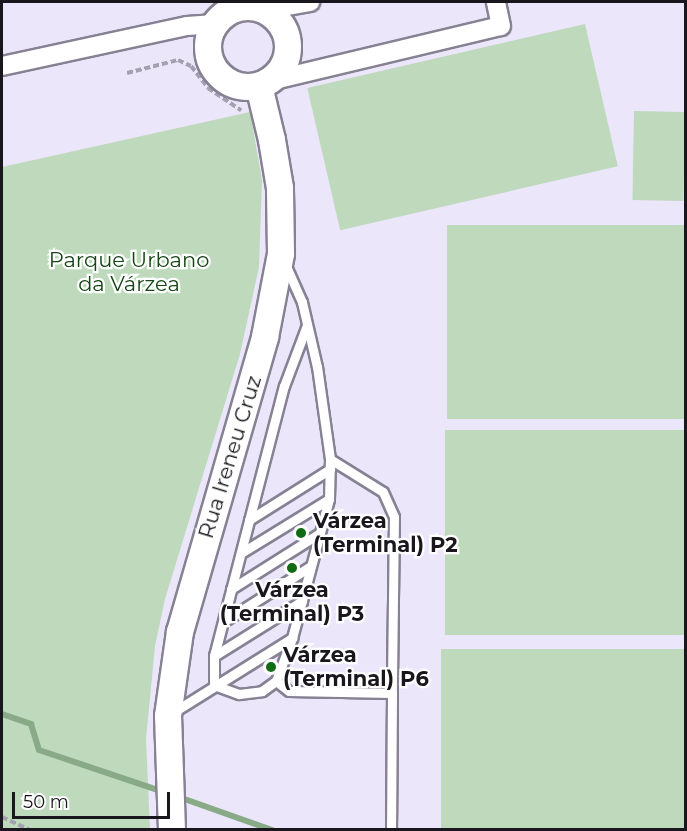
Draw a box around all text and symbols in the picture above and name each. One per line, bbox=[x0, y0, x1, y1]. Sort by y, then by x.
park label: Parque Urbano da Várzea bbox=[49, 247, 209, 297]
street label: Rua Ireneu Cruz bbox=[193, 373, 267, 541]
place label: Várzea (Terminal) P2 bbox=[313, 508, 458, 558]
marker: Várzea (Terminal) P2 bbox=[294, 526, 308, 540]
marker: Várzea (Terminal) P3 bbox=[285, 561, 299, 575]
place label: Várzea (Terminal) P3 bbox=[220, 577, 364, 627]
place label: Várzea (Terminal) P6 bbox=[283, 642, 429, 692]
marker: Várzea (Terminal) P6 bbox=[264, 660, 278, 674]
scale bar bbox=[15, 780, 172, 818]
text: 50 m bbox=[23, 791, 69, 813]

